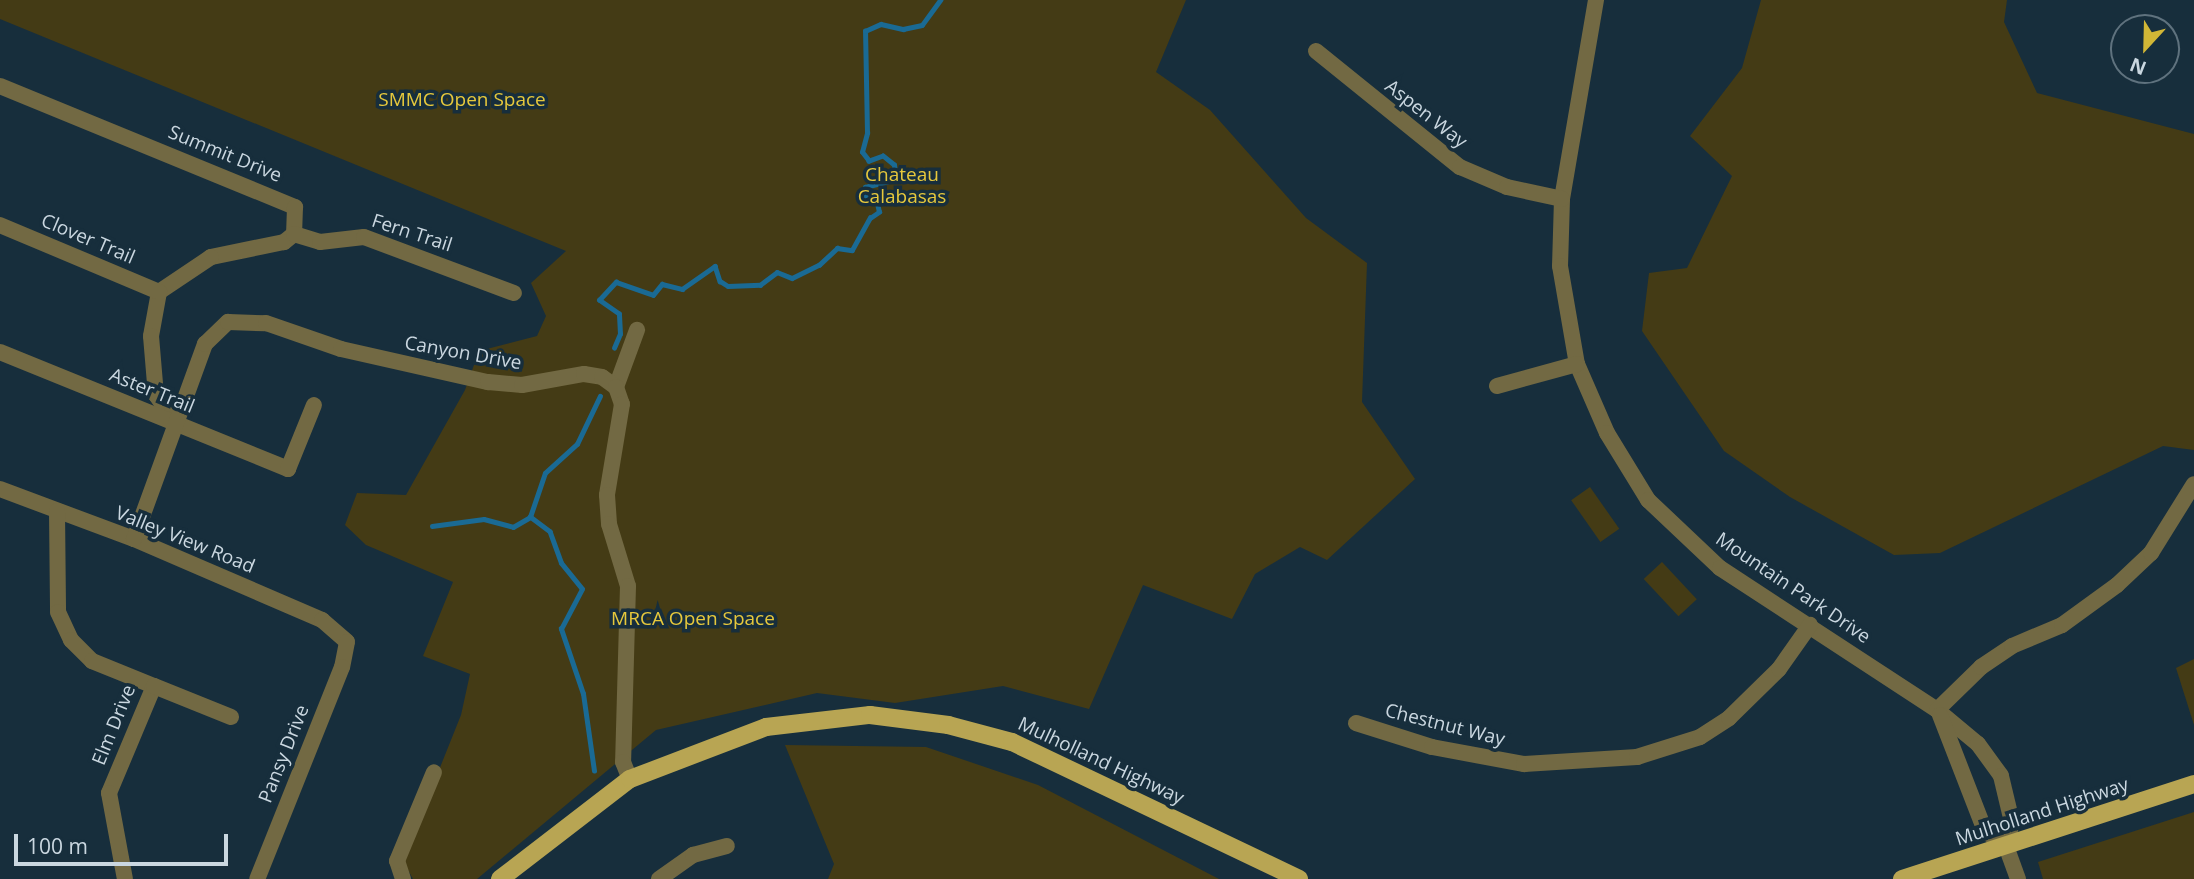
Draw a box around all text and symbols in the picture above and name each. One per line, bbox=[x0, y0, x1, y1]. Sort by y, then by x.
north arrow bbox=[2110, 14, 2180, 84]
text: N bbox=[2126, 52, 2150, 82]
street label: Aspen Way bbox=[1381, 75, 1471, 153]
park label: SMMC Open Space bbox=[378, 89, 546, 111]
street label: Summit Drive bbox=[165, 121, 285, 187]
park label: Chateau Calabasas bbox=[858, 164, 946, 208]
street label: Clover Trail bbox=[38, 209, 138, 269]
street label: Fern Trail bbox=[369, 209, 455, 257]
street label: Canyon Drive bbox=[403, 332, 523, 374]
street label: Aster Trail bbox=[106, 364, 198, 418]
street label: Valley View Road bbox=[112, 502, 258, 578]
street label: Mountain Park Drive bbox=[1711, 528, 1875, 648]
park label: MRCA Open Space bbox=[611, 608, 775, 630]
street label: Elm Drive bbox=[88, 682, 140, 768]
street label: Chestnut Way bbox=[1383, 699, 1507, 751]
street label: Pansy Drive bbox=[254, 702, 314, 806]
street label: Mulholland Highway bbox=[1014, 713, 1188, 809]
street label: Mulholland Highway bbox=[1953, 773, 2131, 851]
scale bar bbox=[18, 820, 231, 864]
text: 100 m bbox=[27, 832, 88, 860]

